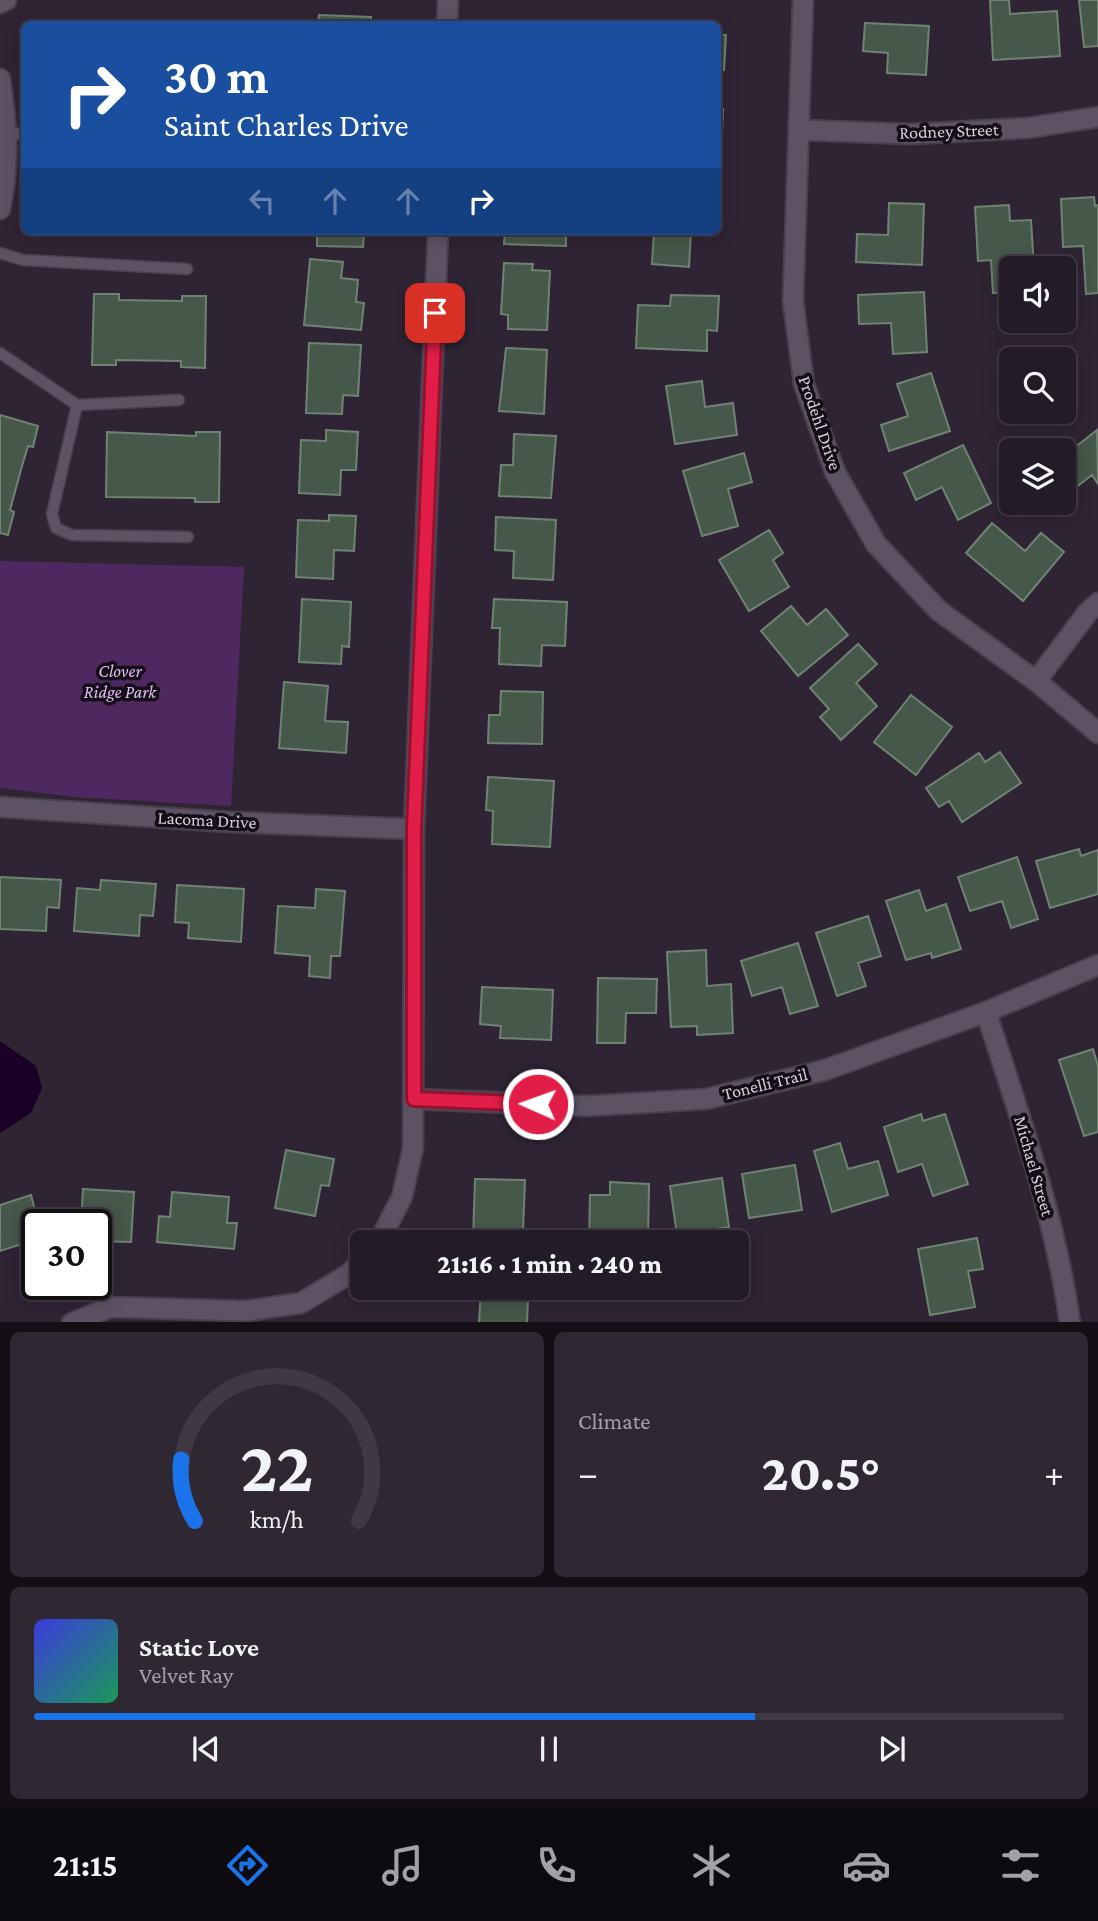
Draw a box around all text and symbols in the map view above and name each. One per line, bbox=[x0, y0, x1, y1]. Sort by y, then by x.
icon: right bbox=[49, 49, 140, 140]
text: 30 m bbox=[164, 49, 269, 104]
text: Saint Charles Drive bbox=[164, 107, 409, 143]
street label: Rodney Street bbox=[899, 119, 1000, 143]
icon: left bbox=[243, 182, 281, 220]
icon: ahead bbox=[316, 182, 354, 220]
icon: ahead bbox=[389, 182, 427, 220]
icon: right bbox=[462, 182, 500, 220]
map controls bbox=[999, 256, 1076, 515]
button: sound bbox=[999, 256, 1076, 333]
pin bbox=[405, 283, 465, 343]
icon: arrive bbox=[416, 294, 454, 332]
button: search bbox=[999, 347, 1076, 424]
street label: Prodehl Drive bbox=[795, 373, 845, 473]
button: layers bbox=[999, 438, 1076, 515]
park label: Clover Ridge Park bbox=[84, 661, 157, 702]
street label: Lacoma Drive bbox=[157, 807, 257, 833]
street label: Tonelli Trail bbox=[720, 1064, 810, 1104]
position arrow bbox=[501, 1067, 575, 1141]
street label: Michael Street bbox=[1010, 1114, 1058, 1219]
speed limit sign: 30 bbox=[21, 1209, 112, 1300]
text: 21:16 · 1 min · 240 m bbox=[437, 1250, 662, 1279]
text: Climate bbox=[578, 1408, 650, 1434]
text: 22 bbox=[240, 1426, 314, 1507]
text: 20.5° bbox=[761, 1443, 881, 1501]
text: − bbox=[578, 1452, 598, 1494]
text: + bbox=[1044, 1452, 1064, 1494]
text: km/h bbox=[250, 1505, 304, 1532]
text: Static Love bbox=[139, 1633, 259, 1662]
text: Velvet Ray bbox=[139, 1662, 233, 1688]
icon: previous bbox=[187, 1730, 225, 1768]
icon: pause bbox=[530, 1730, 568, 1768]
icon: next bbox=[873, 1730, 911, 1768]
icon: directions bbox=[223, 1841, 272, 1890]
icon: music bbox=[378, 1841, 427, 1890]
icon: phone bbox=[532, 1841, 581, 1890]
icon: climate bbox=[687, 1841, 736, 1890]
icon: car bbox=[842, 1841, 891, 1890]
icon: filters bbox=[996, 1841, 1045, 1890]
text: 21:15 bbox=[53, 1847, 118, 1883]

